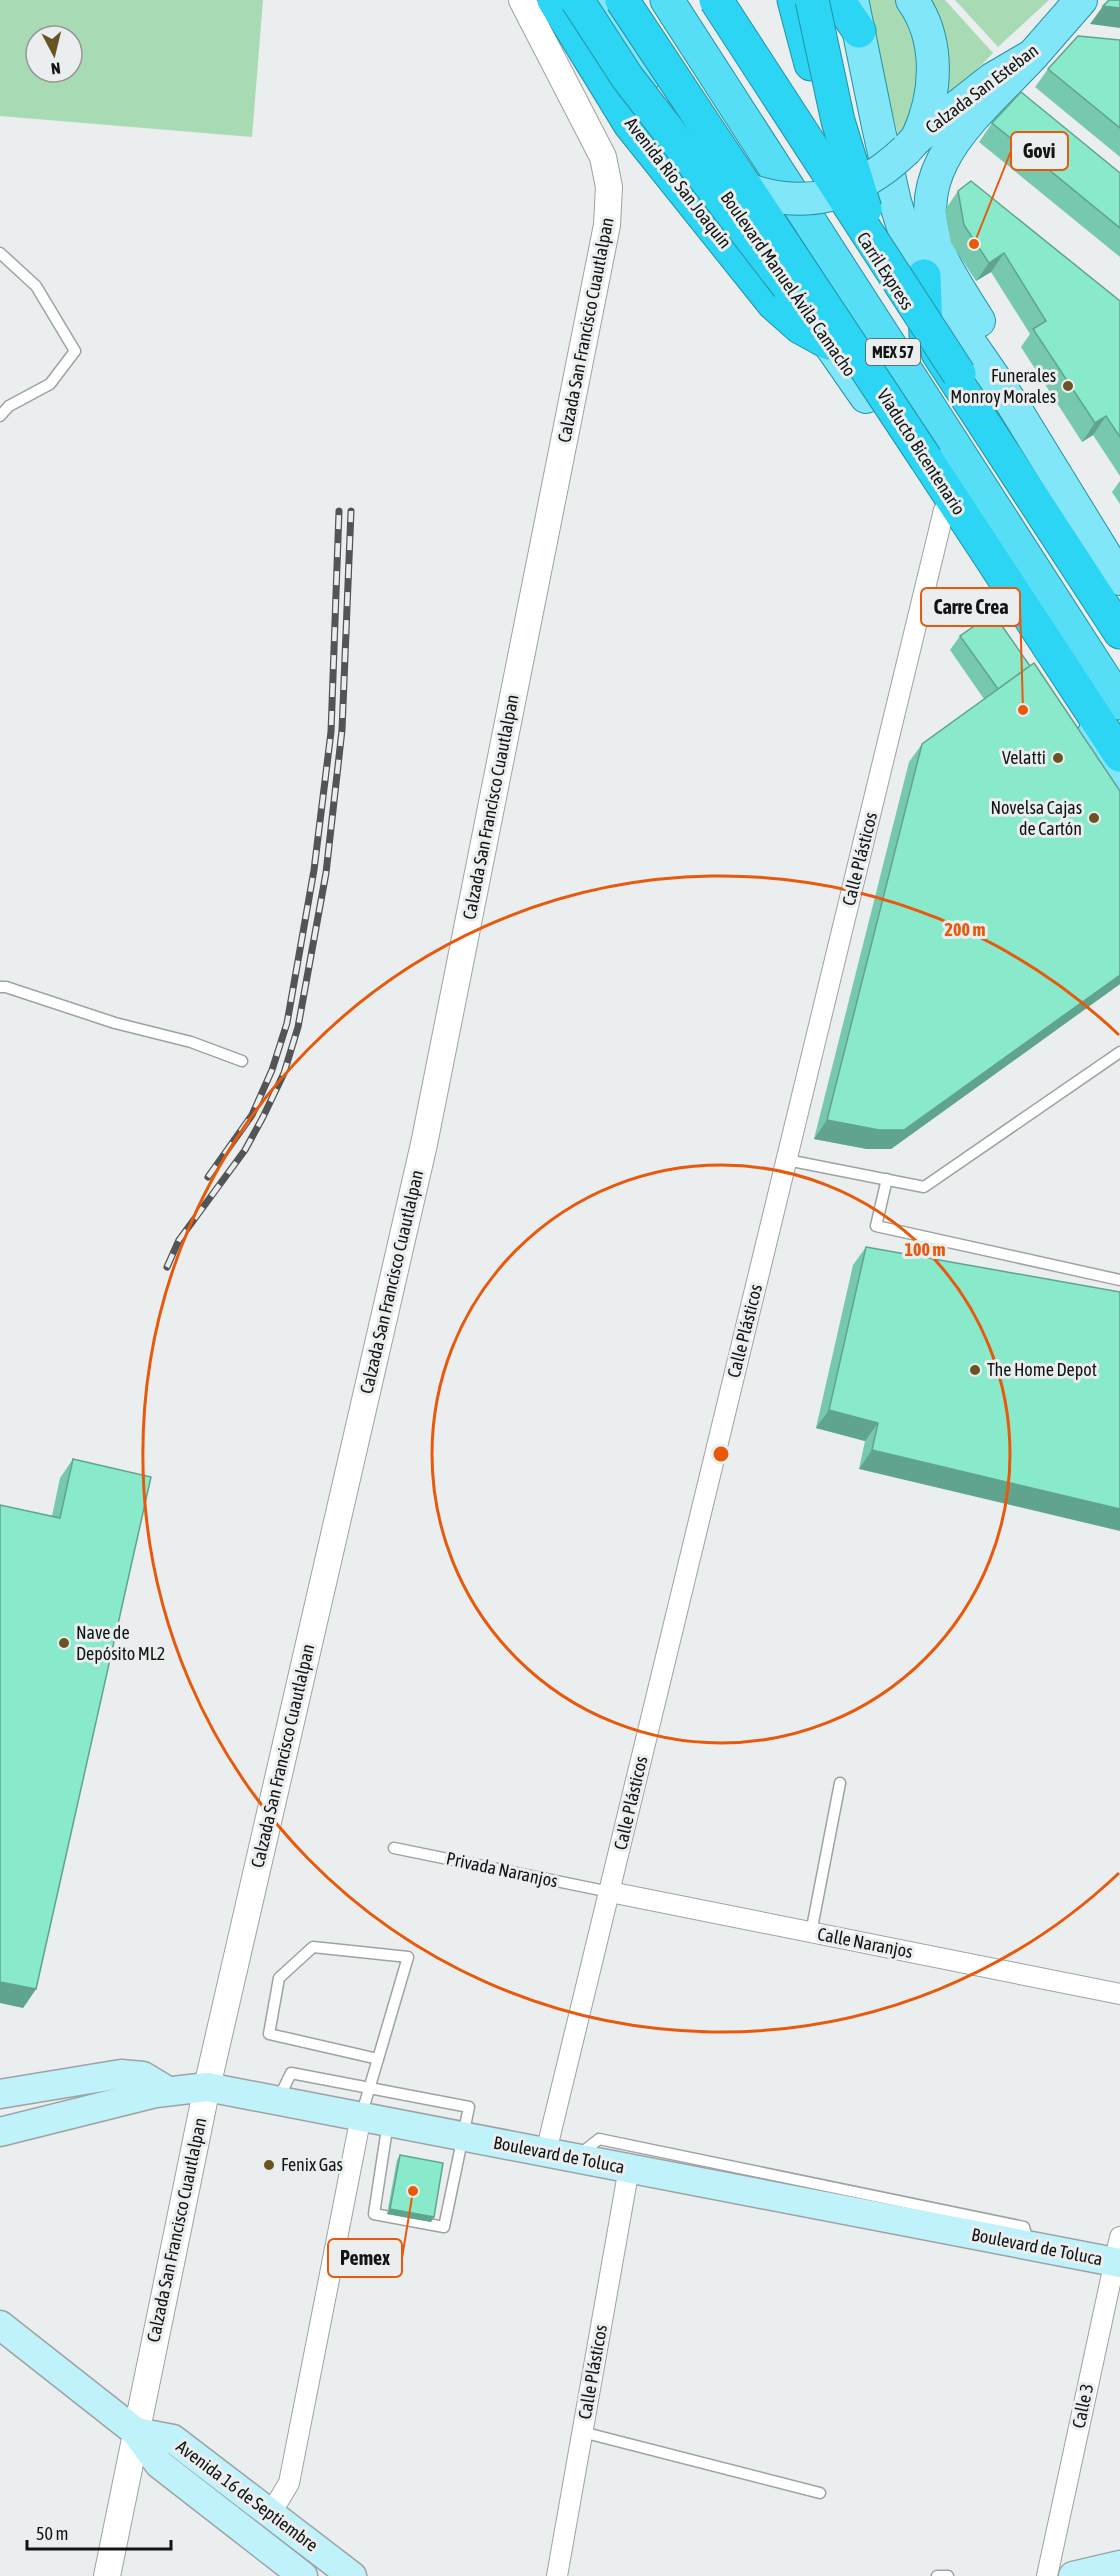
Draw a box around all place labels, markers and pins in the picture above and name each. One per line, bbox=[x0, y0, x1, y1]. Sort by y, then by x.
callout: Govi bbox=[1011, 132, 1068, 170]
place label: Funerales Monroy Morales bbox=[950, 365, 1056, 407]
marker: Funerales Monroy Morales bbox=[1061, 379, 1075, 393]
callout: Carre Crea bbox=[921, 588, 1020, 626]
place label: Velatti bbox=[1002, 747, 1046, 768]
marker: Velatti bbox=[1051, 751, 1065, 765]
place label: Novelsa Cajas de Cartón bbox=[990, 797, 1082, 839]
marker: Novelsa Cajas de Cartón bbox=[1087, 811, 1101, 825]
place label: The Home Depot bbox=[987, 1359, 1097, 1380]
marker: The Home Depot bbox=[968, 1363, 982, 1377]
centre of rings bbox=[711, 1444, 731, 1464]
place label: Nave de Depósito ML2 bbox=[76, 1622, 165, 1664]
marker: Nave de Depósito ML2 bbox=[57, 1636, 71, 1650]
place label: Fenix Gas bbox=[281, 2154, 343, 2175]
marker: Fenix Gas bbox=[262, 2158, 276, 2172]
callout: Pemex bbox=[328, 2239, 402, 2277]

